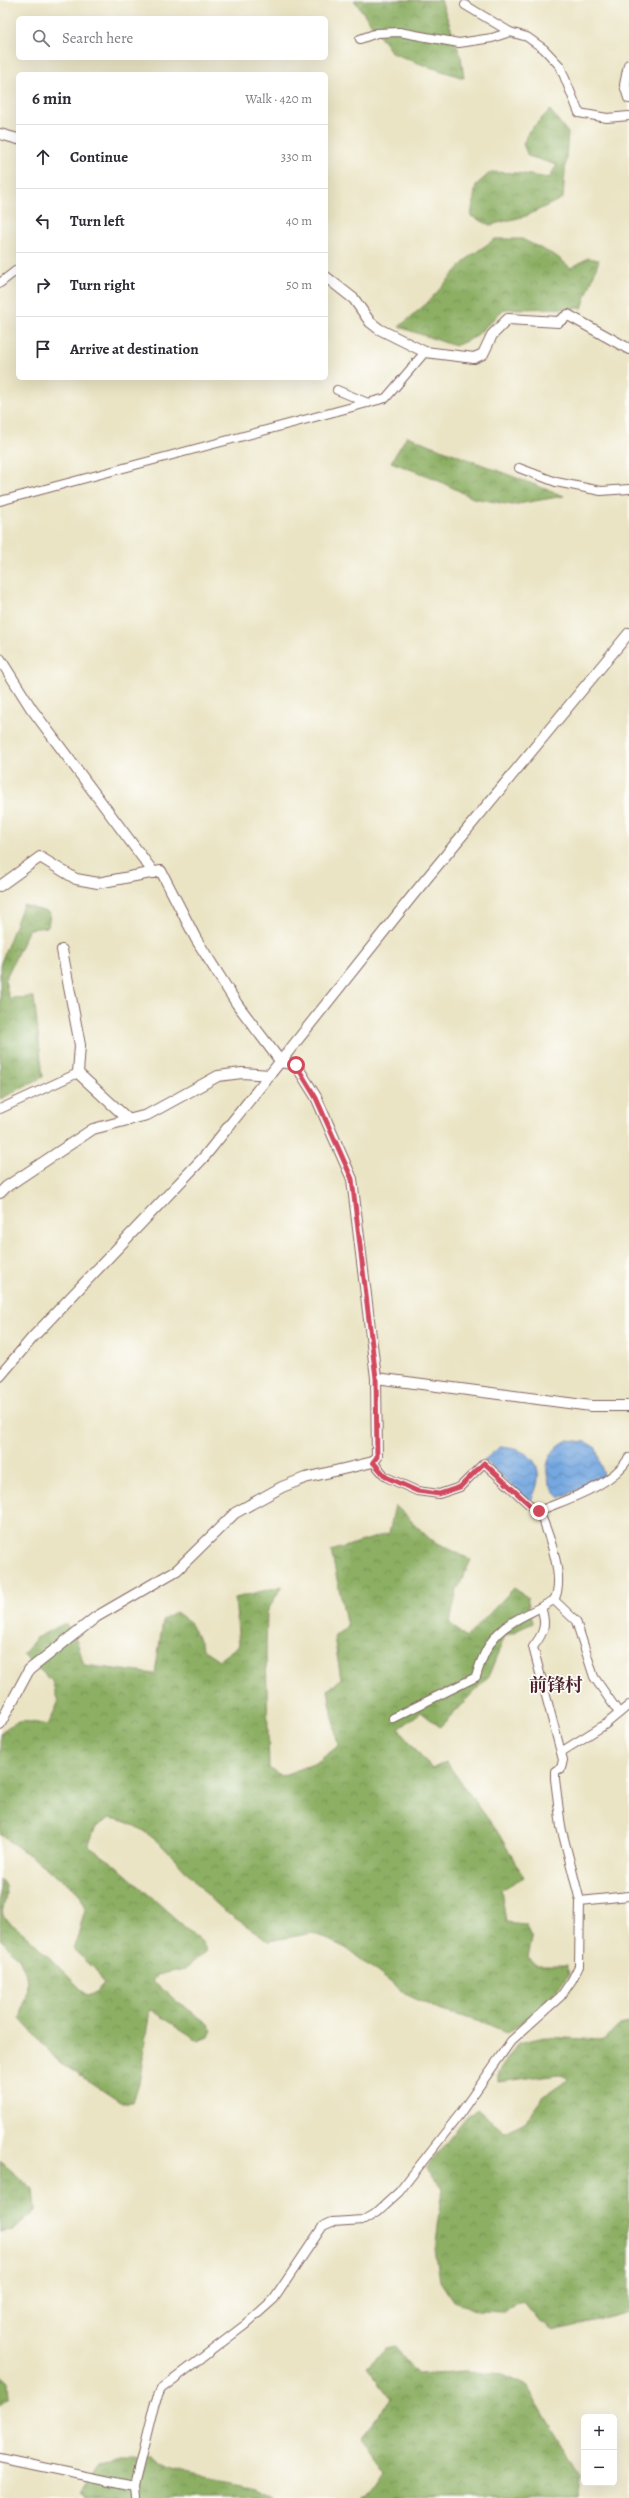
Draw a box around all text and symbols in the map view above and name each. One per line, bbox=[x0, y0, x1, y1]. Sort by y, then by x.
search box bbox=[16, 16, 328, 60]
icon: search bbox=[30, 27, 52, 49]
text: Search here bbox=[62, 28, 133, 48]
text: 6 min bbox=[32, 87, 72, 110]
text: Walk · 420 m bbox=[245, 90, 312, 107]
icon: ahead bbox=[32, 146, 54, 168]
text: Continue bbox=[70, 147, 128, 167]
text: 330 m bbox=[281, 148, 312, 165]
icon: left bbox=[32, 210, 54, 232]
text: Turn left bbox=[70, 211, 125, 231]
text: 40 m bbox=[286, 212, 312, 229]
icon: right bbox=[32, 274, 54, 296]
text: Turn right bbox=[70, 275, 135, 295]
text: 50 m bbox=[286, 276, 312, 293]
icon: arrive bbox=[32, 338, 54, 360]
text: Arrive at destination bbox=[70, 339, 199, 359]
route start bbox=[287, 1056, 305, 1074]
route end bbox=[530, 1502, 548, 1520]
district label: 前锋村 bbox=[529, 1673, 583, 1697]
map controls bbox=[581, 2414, 617, 2486]
button: + bbox=[581, 2414, 617, 2450]
button: − bbox=[581, 2450, 617, 2486]

